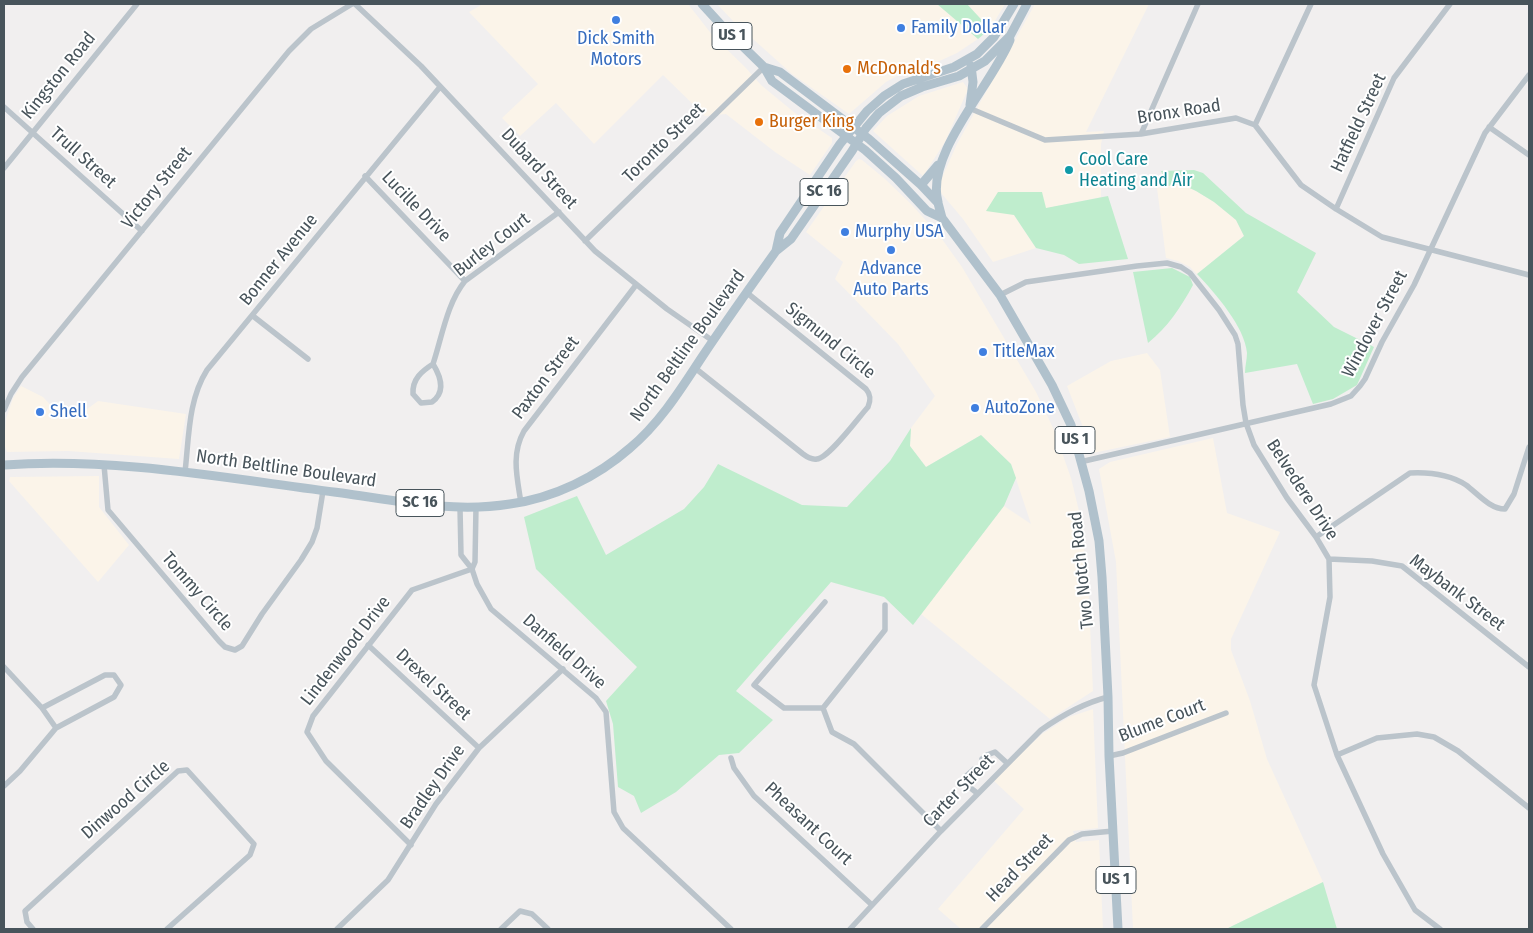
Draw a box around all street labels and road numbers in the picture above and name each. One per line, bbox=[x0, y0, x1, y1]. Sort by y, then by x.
road number: US 1 bbox=[712, 22, 752, 50]
street label: Kingston Road bbox=[17, 28, 101, 124]
street label: Hatfield Street bbox=[1327, 70, 1391, 176]
street label: Bronx Road bbox=[1136, 95, 1222, 129]
street label: Toronto Street bbox=[619, 99, 709, 187]
street label: Trull Street bbox=[45, 123, 121, 193]
street label: Dubard Street bbox=[496, 124, 582, 214]
street label: Victory Street bbox=[117, 143, 197, 233]
street label: Lucille Drive bbox=[377, 167, 455, 247]
road number: SC 16 bbox=[800, 178, 848, 206]
street label: Burley Court bbox=[449, 208, 535, 282]
street label: Bonner Avenue bbox=[235, 210, 323, 310]
street label: North Beltline Boulevard bbox=[626, 266, 750, 426]
street label: Windover Street bbox=[1338, 267, 1412, 381]
street label: Sigmund Circle bbox=[781, 298, 879, 384]
street label: Paxton Street bbox=[508, 332, 584, 424]
road number: US 1 bbox=[1055, 426, 1095, 454]
street label: Belvedere Drive bbox=[1261, 436, 1343, 544]
street label: North Beltline Boulevard bbox=[195, 446, 377, 492]
road number: SC 16 bbox=[396, 489, 444, 516]
street label: Two Notch Road bbox=[1065, 510, 1099, 630]
street label: Tommy Circle bbox=[157, 548, 237, 636]
street label: Maybank Street bbox=[1405, 550, 1509, 636]
street label: Lindenwood Drive bbox=[297, 592, 395, 710]
street label: Danfield Drive bbox=[518, 610, 610, 694]
street label: Drexel Street bbox=[391, 645, 475, 725]
street label: Blume Court bbox=[1116, 695, 1208, 747]
street label: Bradley Drive bbox=[396, 741, 470, 833]
street label: Carter Street bbox=[919, 750, 999, 832]
street label: Dinwood Circle bbox=[77, 756, 175, 844]
street label: Pheasant Court bbox=[760, 778, 856, 870]
street label: Head Street bbox=[982, 829, 1058, 907]
road number: US 1 bbox=[1096, 866, 1136, 894]

